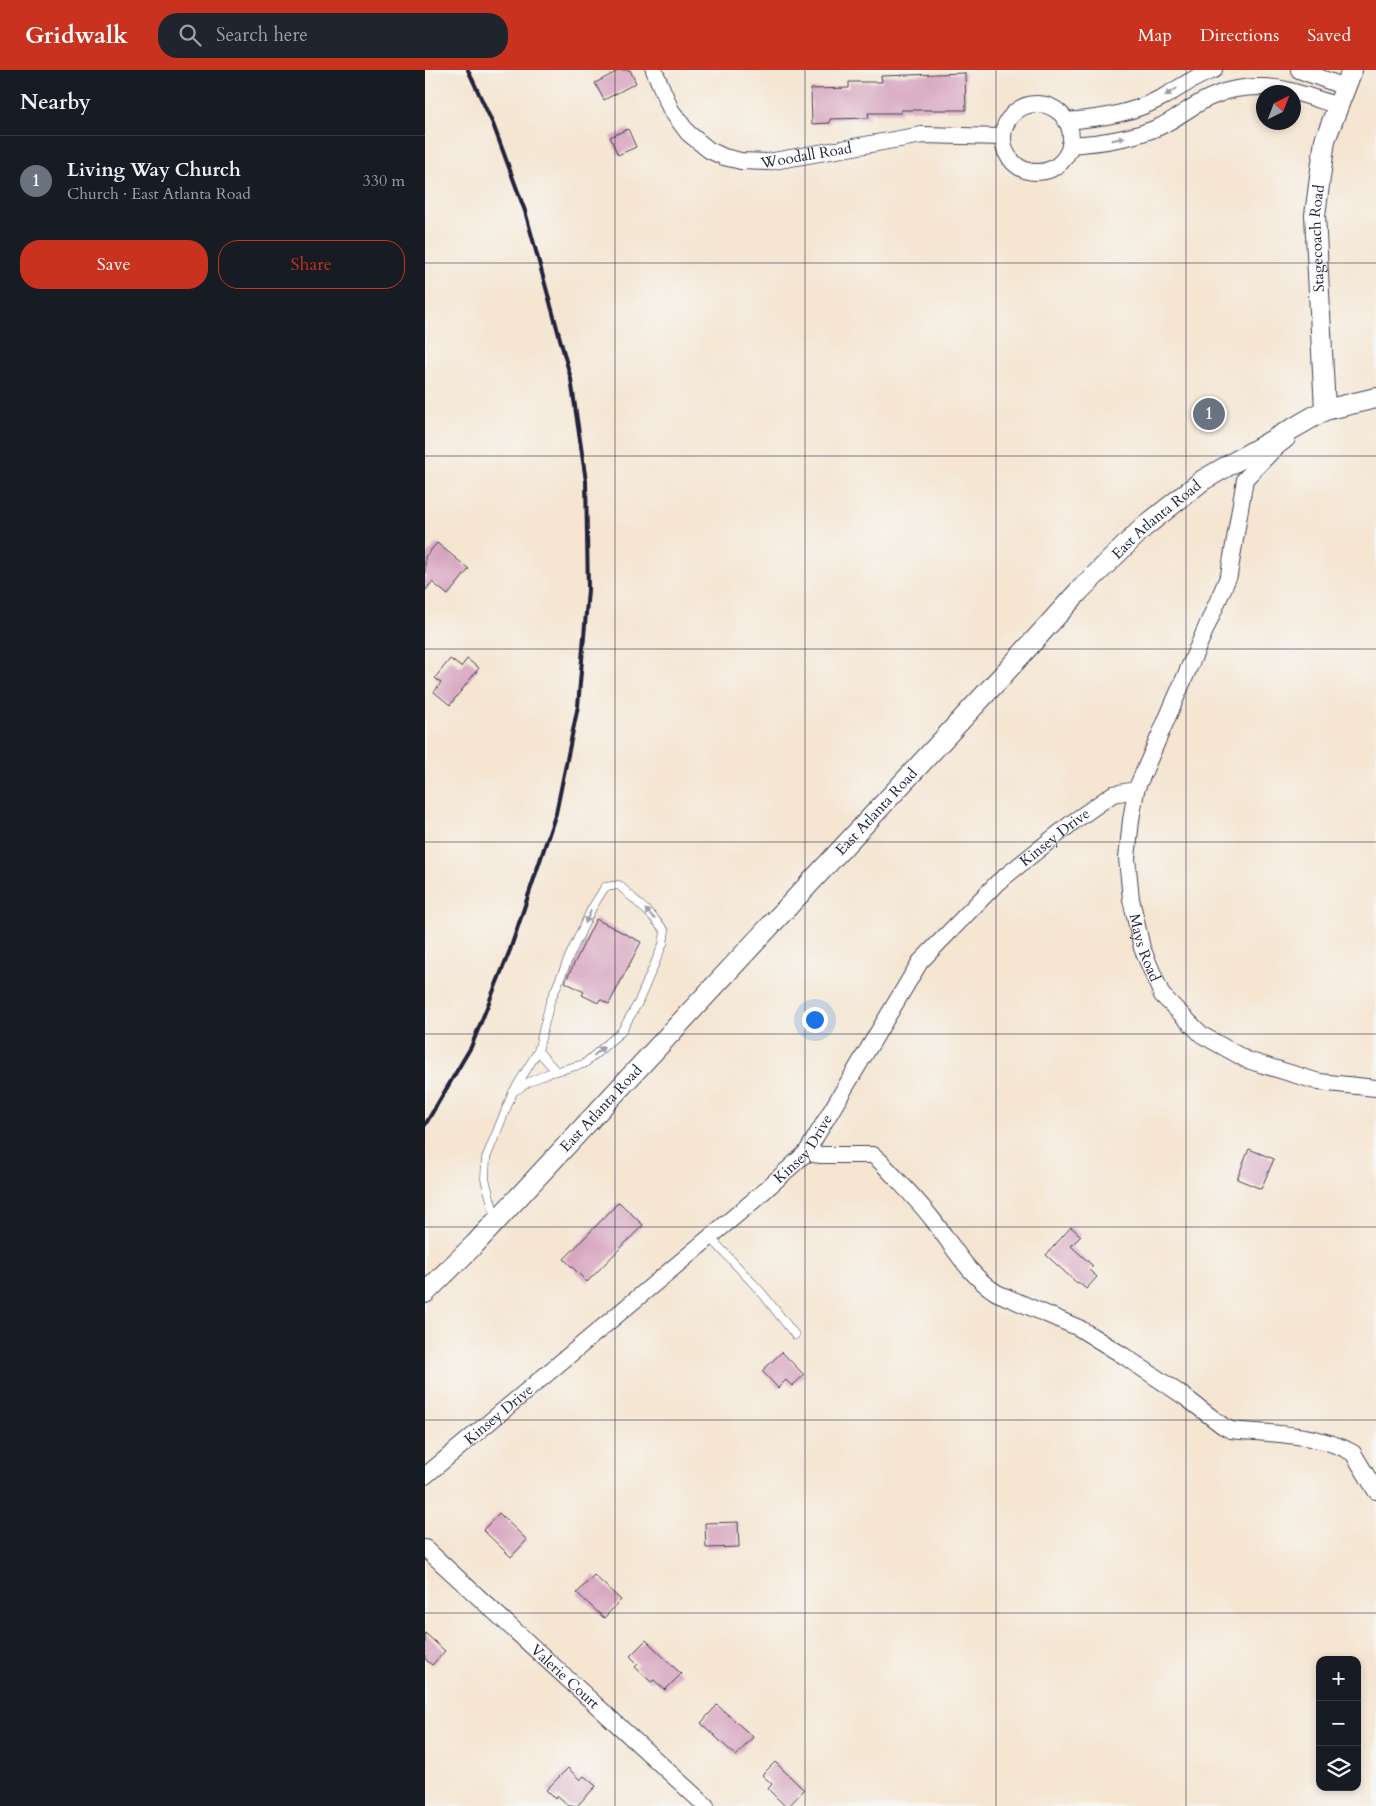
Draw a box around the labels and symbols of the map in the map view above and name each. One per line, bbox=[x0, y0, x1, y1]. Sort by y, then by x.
north arrow bbox=[1256, 85, 1301, 130]
one-way arrow bbox=[1164, 88, 1177, 97]
one-way arrow bbox=[1111, 135, 1127, 143]
street label: Woodall Road bbox=[758, 137, 853, 173]
street label: Stagecoach Road bbox=[1305, 183, 1329, 292]
pin: 1 bbox=[1193, 395, 1225, 433]
street label: East Atlanta Road bbox=[1107, 475, 1205, 563]
street label: East Atlanta Road bbox=[831, 764, 922, 859]
street label: Kinsey Drive bbox=[1015, 803, 1094, 871]
one-way arrow bbox=[644, 908, 656, 920]
one-way arrow bbox=[584, 910, 592, 924]
street label: Mays Road bbox=[1125, 912, 1165, 985]
your location bbox=[802, 1007, 828, 1033]
one-way arrow bbox=[592, 1045, 604, 1057]
street label: East Atlanta Road bbox=[555, 1060, 646, 1156]
street label: Kinsey Drive bbox=[769, 1110, 837, 1188]
street label: Kinsey Drive bbox=[460, 1380, 537, 1449]
street label: Valerie Court bbox=[526, 1640, 604, 1713]

